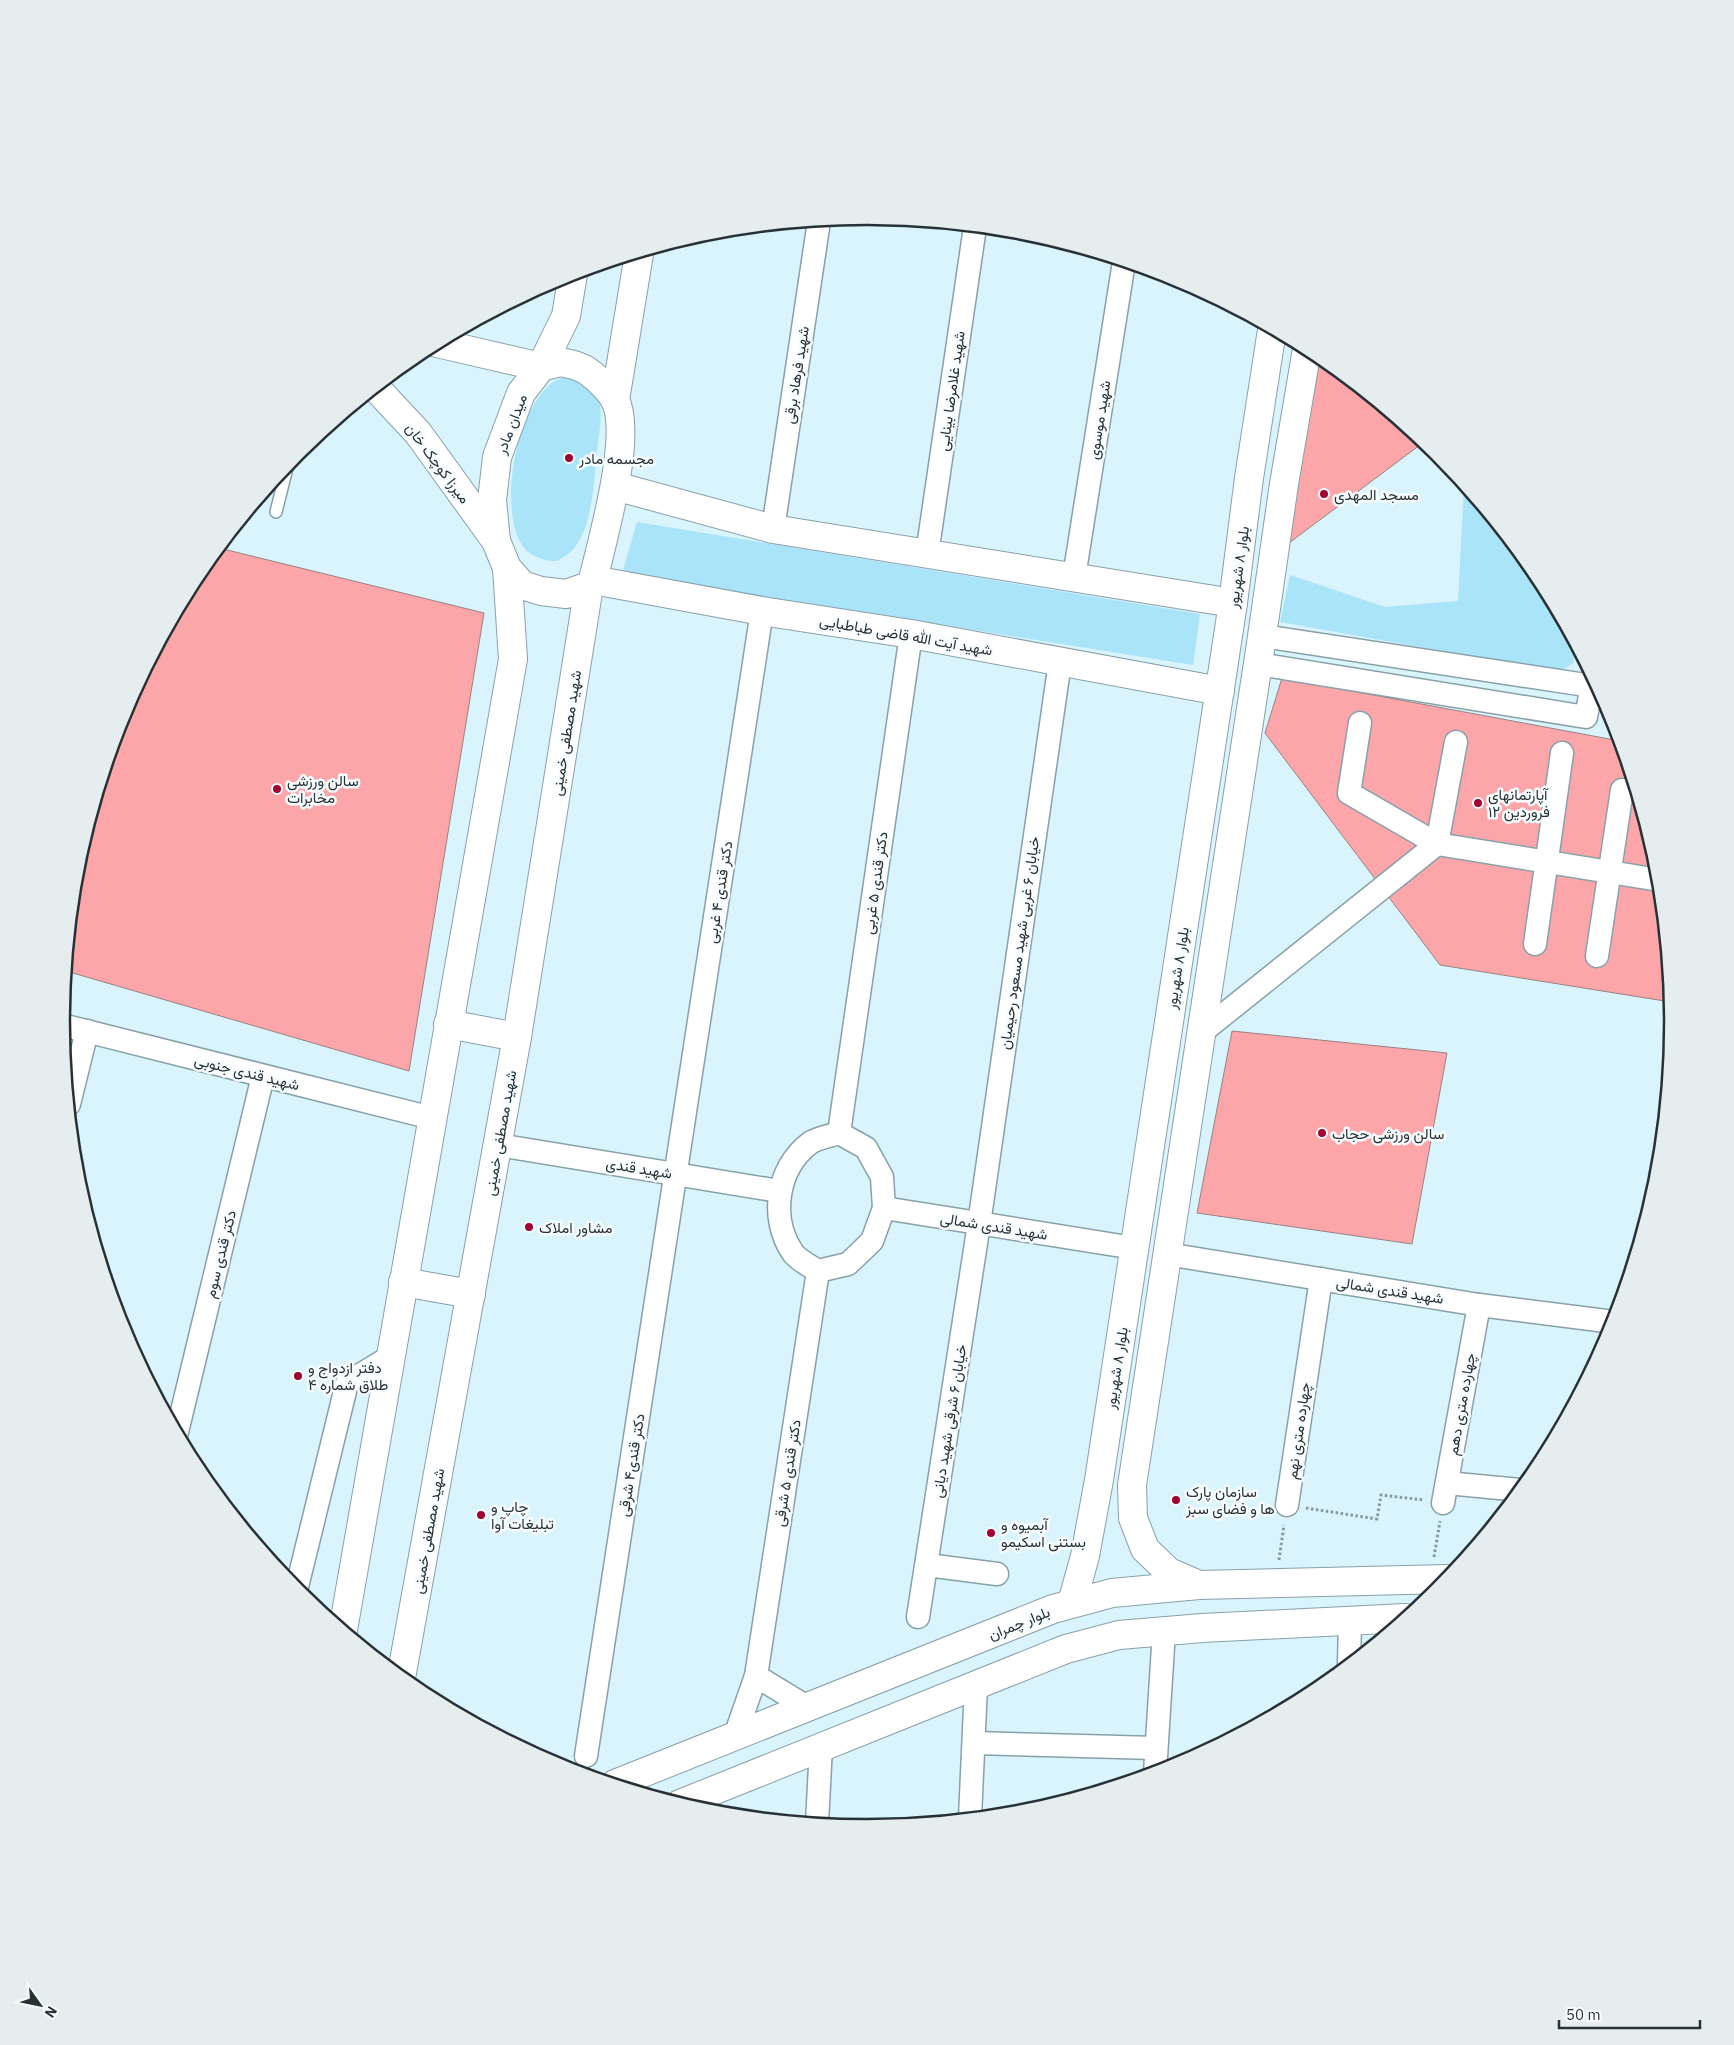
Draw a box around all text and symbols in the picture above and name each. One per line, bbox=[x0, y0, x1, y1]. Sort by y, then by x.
street label: شهید فرهاد برقی bbox=[779, 325, 814, 425]
street label: شهید غلامرضا بینایی bbox=[933, 330, 970, 452]
street label: شهید موسوی bbox=[1083, 379, 1116, 461]
street label: میدان مادر bbox=[491, 391, 531, 458]
street label: میرزا کوچک خان bbox=[401, 419, 474, 508]
place label: مجسمه مادر bbox=[578, 449, 654, 468]
marker: مجسمه مادر bbox=[563, 452, 575, 464]
place label: مسجد المهدی bbox=[1334, 485, 1419, 505]
marker: مسجد المهدی bbox=[1318, 488, 1330, 500]
street label: بلوار ۸ شهریور bbox=[1223, 525, 1253, 610]
street label: شهید آیت الله قاضی طباطبایی bbox=[818, 610, 994, 661]
street label: شهید مصطفی خمینی bbox=[547, 669, 586, 797]
place label: سالن ورزشی مخابرات bbox=[287, 771, 359, 807]
marker: سالن ورزشی مخابرات bbox=[271, 783, 283, 795]
place label: آپارتمانهای ۱۲ فروردین bbox=[1488, 785, 1550, 822]
marker: آپارتمانهای ۱۲ فروردین bbox=[1472, 797, 1484, 809]
street label: دکتر قندی ۵ غربی bbox=[858, 830, 893, 936]
street label: خیابان ۶ غربی شهید مسعود رحیمیان bbox=[995, 835, 1044, 1051]
street label: دکتر قندی ۴ غربی bbox=[702, 839, 737, 945]
street label: بلوار ۸ شهریور bbox=[1161, 926, 1193, 1011]
street label: شهید قندی جنوبی bbox=[192, 1050, 302, 1095]
street label: شهید مصطفی خمینی bbox=[480, 1069, 521, 1197]
place label: سالن ورزشی حجاب bbox=[1332, 1124, 1445, 1144]
marker: سالن ورزشی حجاب bbox=[1316, 1127, 1328, 1139]
street label: شهید قندی bbox=[604, 1153, 674, 1184]
street label: دکتر قندی سوم bbox=[200, 1208, 241, 1300]
street label: شهید قندی شمالی bbox=[939, 1208, 1049, 1245]
place label: مشاور املاک bbox=[539, 1218, 613, 1237]
marker: مشاور املاک bbox=[523, 1221, 535, 1233]
street label: شهید قندی شمالی bbox=[1335, 1272, 1445, 1309]
street label: بلوار ۸ شهریور bbox=[1100, 1326, 1132, 1411]
street label: خیابان ۶ شرقی شهید دیانی bbox=[927, 1343, 972, 1499]
street label: چهارده متری دهم bbox=[1443, 1351, 1480, 1457]
place label: دفتر ازدواج و طلاق شماره ۴ bbox=[308, 1358, 388, 1394]
marker: دفتر ازدواج و طلاق شماره ۴ bbox=[292, 1370, 304, 1382]
street label: چهارده متری نهم bbox=[1282, 1381, 1315, 1481]
street label: دکتر قندی۴ شرقی bbox=[613, 1412, 650, 1518]
street label: دکتر قندی ۵ شرقی bbox=[769, 1418, 806, 1528]
street label: شهید مصطفی خمینی bbox=[408, 1467, 449, 1595]
place label: سازمان پارک ها و فضای سبز bbox=[1185, 1482, 1275, 1519]
marker: سازمان پارک ها و فضای سبز bbox=[1170, 1494, 1182, 1506]
place label: چاپ و تبلیغات آوا bbox=[491, 1497, 554, 1533]
marker: چاپ و تبلیغات آوا bbox=[475, 1509, 487, 1521]
place label: آبمیوه و بستنی اسکیمو bbox=[1001, 1515, 1086, 1552]
marker: آبمیوه و بستنی اسکیمو bbox=[985, 1527, 997, 1539]
street label: بلوار چمران bbox=[985, 1602, 1053, 1645]
north arrow bbox=[15, 1980, 65, 2030]
scale bar bbox=[1559, 1998, 1700, 2030]
text: N bbox=[41, 2003, 61, 2021]
text: 50 m bbox=[1566, 2005, 1601, 2024]

